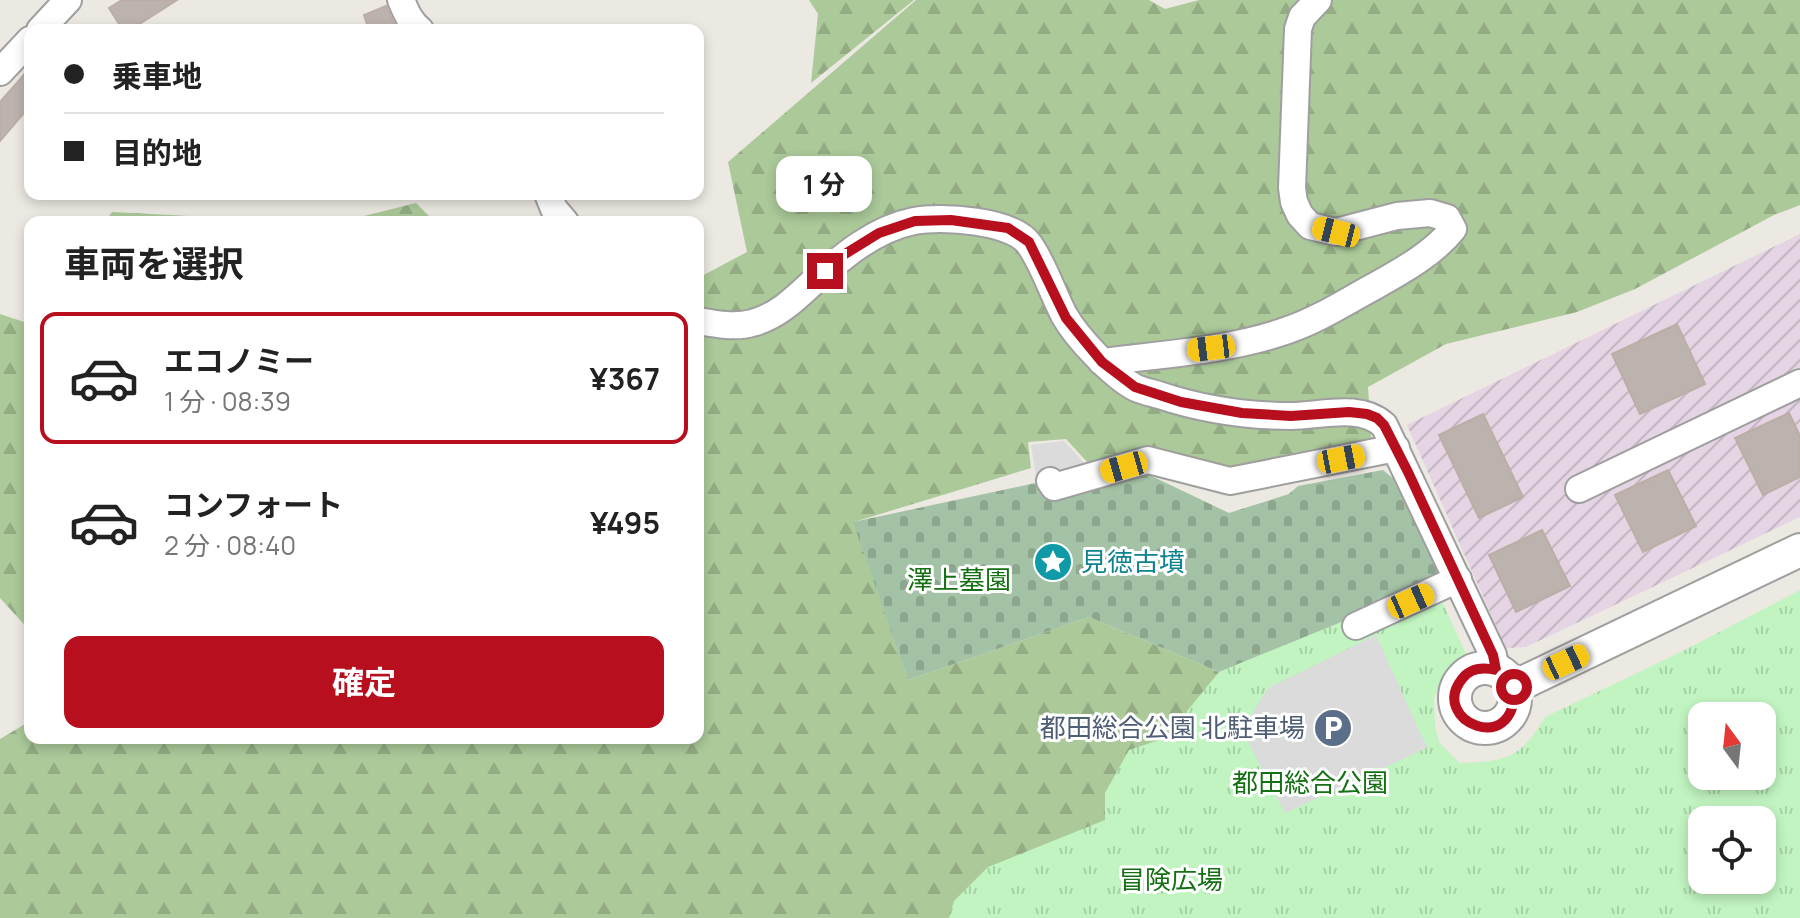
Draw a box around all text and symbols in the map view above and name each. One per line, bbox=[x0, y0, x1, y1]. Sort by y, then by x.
text: 乗車地 bbox=[112, 55, 202, 96]
text: 目的地 bbox=[112, 132, 202, 173]
callout: 1 分 bbox=[777, 155, 873, 211]
text: 1 分 bbox=[803, 166, 845, 202]
car bbox=[1310, 215, 1362, 249]
text: 車両を選択 bbox=[64, 239, 244, 288]
route end bbox=[807, 253, 843, 289]
car bbox=[1186, 333, 1236, 363]
text: エコノミー bbox=[164, 340, 314, 381]
icon: car bbox=[68, 342, 140, 414]
text: ¥367 bbox=[590, 358, 660, 399]
text: 1 分 · 08:39 bbox=[164, 383, 291, 419]
car bbox=[1315, 443, 1367, 475]
car bbox=[1098, 449, 1150, 485]
text: コンフォート bbox=[164, 484, 343, 525]
icon: car bbox=[68, 486, 140, 558]
text: ¥495 bbox=[590, 502, 660, 543]
text: 2 分 · 08:40 bbox=[164, 527, 296, 563]
place icon: 見徳古墳 bbox=[1032, 541, 1074, 583]
place label: 見徳古墳 bbox=[1081, 543, 1185, 579]
park label: 澤上墓園 bbox=[907, 561, 1011, 597]
car bbox=[1384, 580, 1438, 622]
button: 確定 bbox=[64, 636, 664, 728]
car bbox=[1539, 641, 1593, 683]
route start bbox=[1496, 669, 1532, 705]
north arrow bbox=[1688, 702, 1776, 790]
map controls bbox=[1688, 702, 1776, 894]
parking icon: 都田総合公園 北駐車場 bbox=[1312, 707, 1354, 749]
place label: 都田総合公園 北駐車場 bbox=[1040, 709, 1305, 745]
park label: 都田総合公園 bbox=[1232, 764, 1388, 800]
button: locate bbox=[1688, 806, 1776, 894]
park label: 冒険広場 bbox=[1119, 861, 1223, 897]

